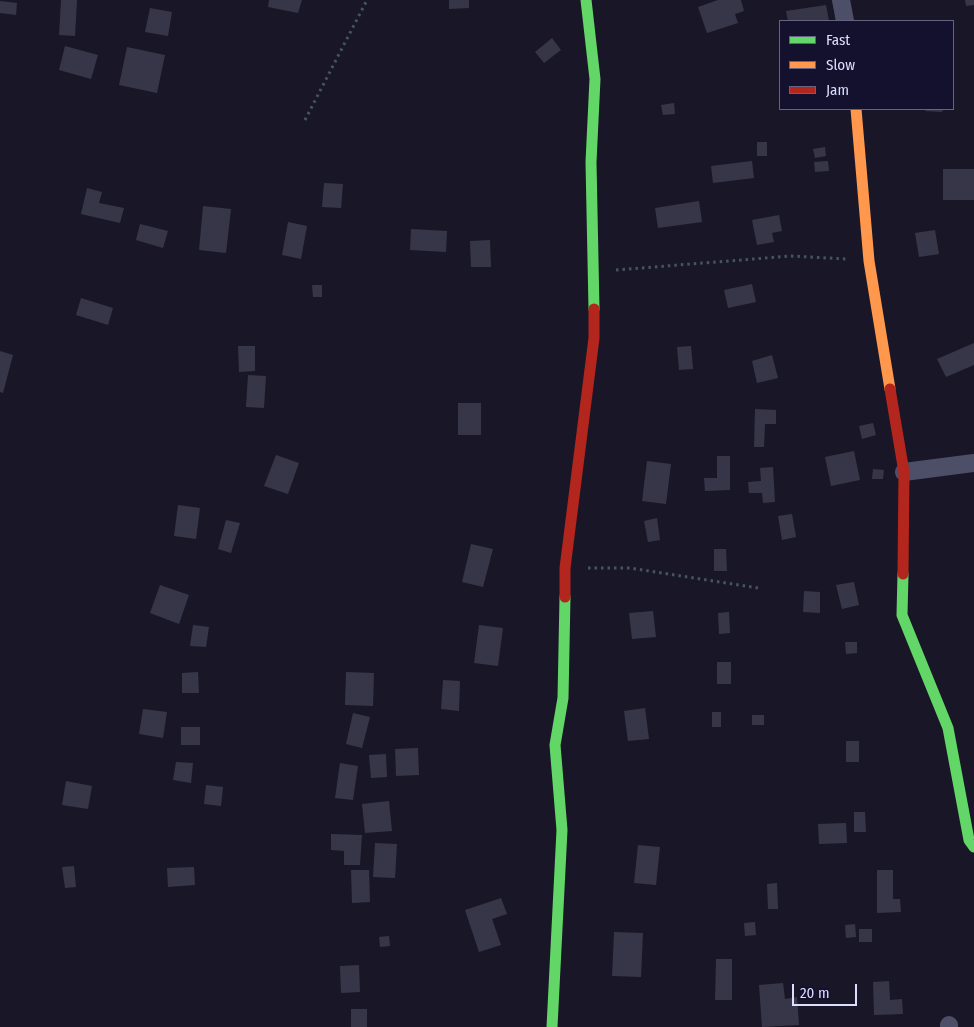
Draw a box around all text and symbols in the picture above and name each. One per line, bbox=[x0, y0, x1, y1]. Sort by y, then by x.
legend bbox=[779, 20, 954, 110]
text: Fast bbox=[826, 31, 850, 49]
text: Slow bbox=[826, 56, 855, 74]
text: Jam bbox=[826, 81, 849, 99]
scale bar bbox=[794, 974, 859, 1006]
text: 20 m bbox=[800, 984, 830, 1002]

